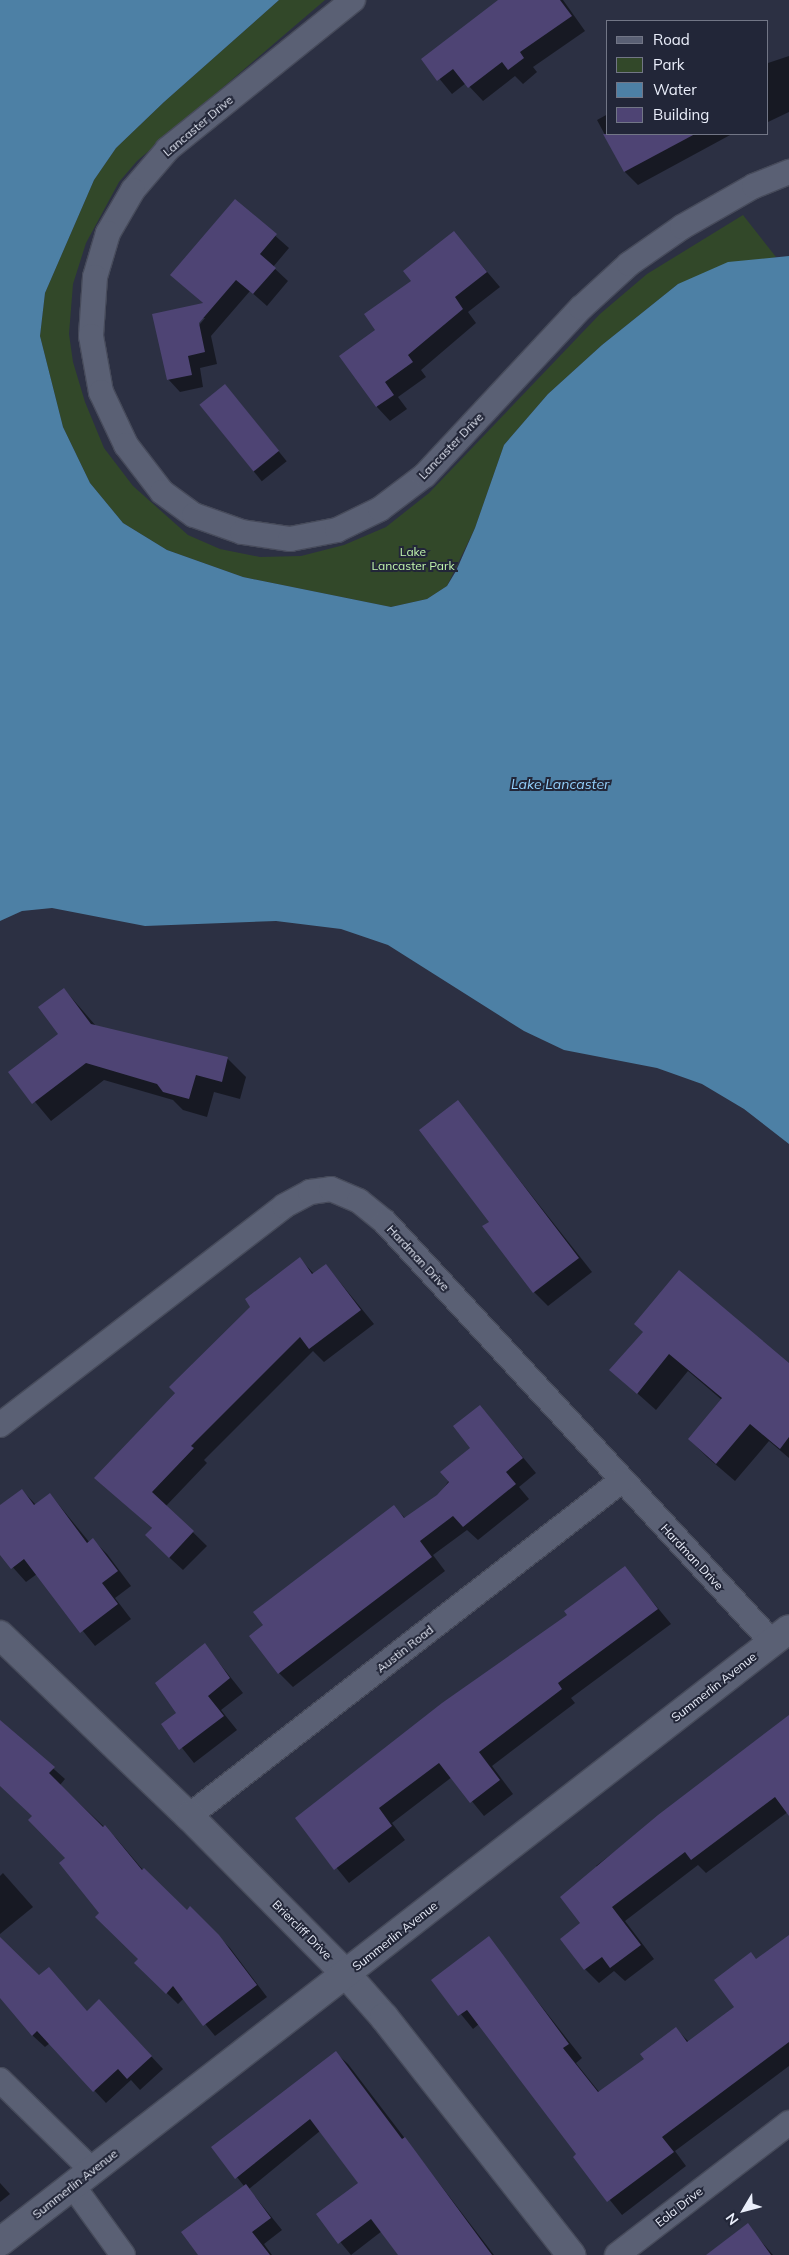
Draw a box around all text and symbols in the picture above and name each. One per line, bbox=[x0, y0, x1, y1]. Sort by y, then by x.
legend bbox=[606, 20, 769, 135]
text: Road bbox=[653, 30, 690, 49]
text: Park bbox=[653, 55, 685, 74]
text: Water bbox=[653, 80, 697, 99]
street label: Lancaster Drive bbox=[160, 93, 236, 159]
text: Building bbox=[653, 105, 709, 124]
street label: Lancaster Drive bbox=[416, 410, 486, 482]
park label: Lake Lancaster Park bbox=[371, 545, 455, 573]
water label: Lake Lancaster bbox=[511, 776, 609, 792]
street label: Hardman Drive bbox=[384, 1222, 452, 1294]
street label: Hardman Drive bbox=[658, 1521, 726, 1593]
street label: Austin Road bbox=[374, 1622, 436, 1676]
street label: Summerlin Avenue bbox=[669, 1649, 759, 1725]
street label: Briercliff Drive bbox=[269, 1897, 335, 1963]
street label: Summerlin Avenue bbox=[350, 1898, 440, 1974]
street label: Summerlin Avenue bbox=[30, 2146, 120, 2222]
street label: Eola Drive bbox=[652, 2184, 706, 2230]
north arrow bbox=[719, 2185, 769, 2235]
text: N bbox=[722, 2209, 742, 2229]

